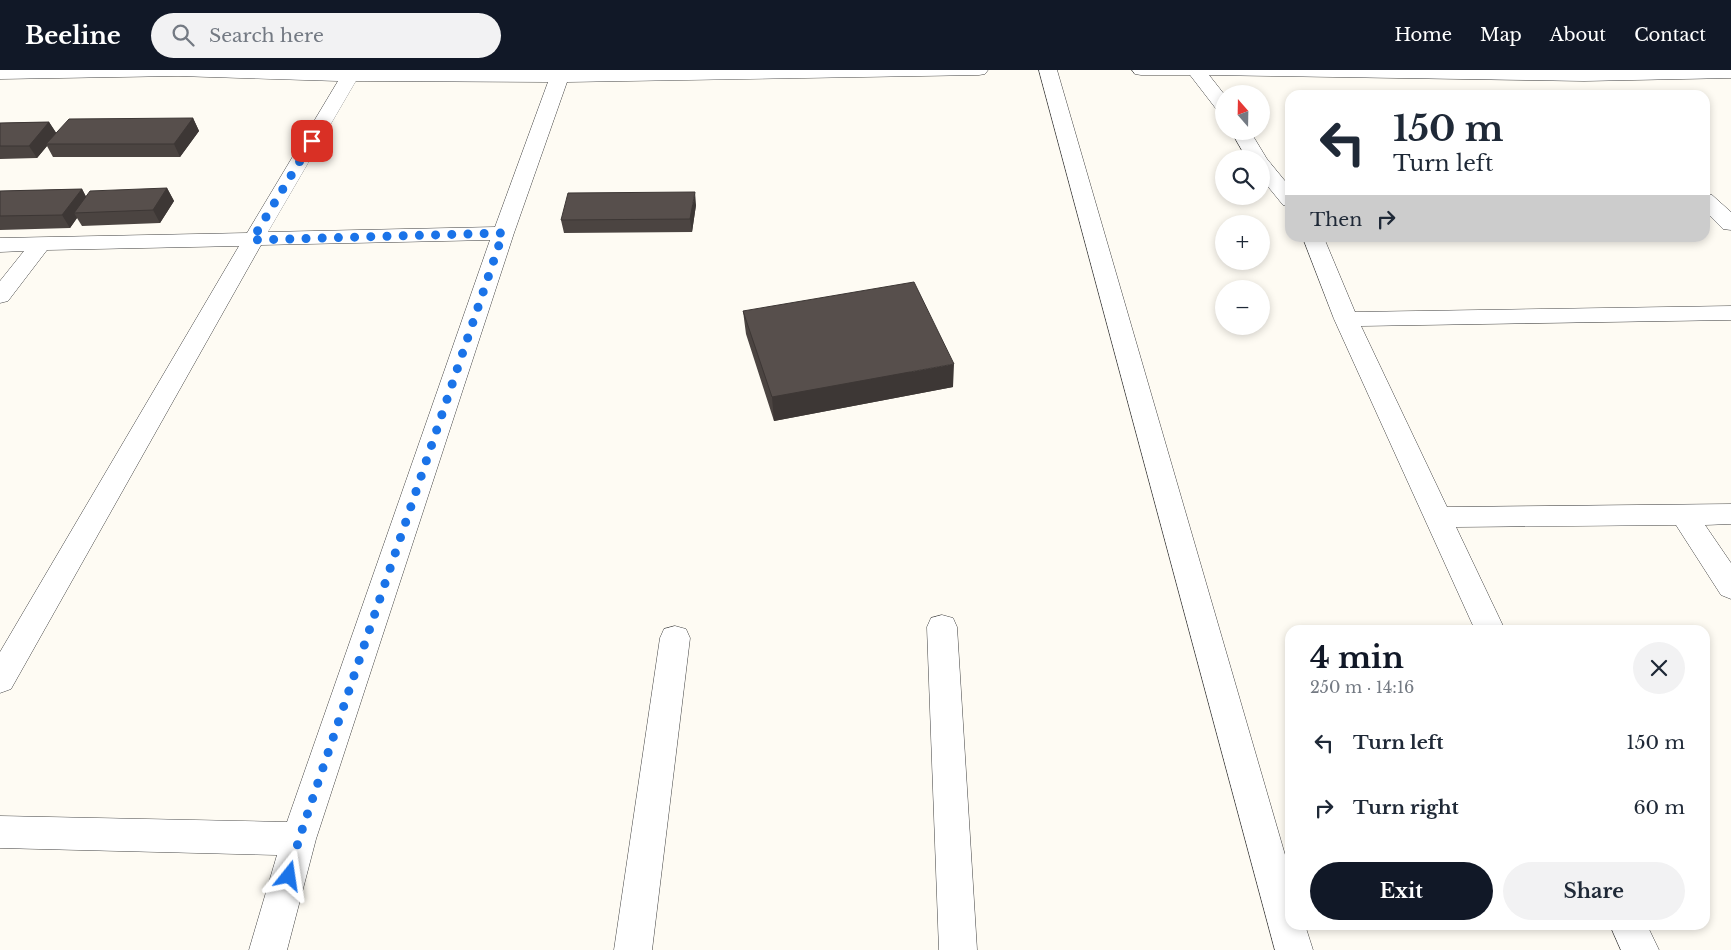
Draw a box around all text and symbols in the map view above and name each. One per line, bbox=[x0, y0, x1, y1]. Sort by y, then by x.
search box bbox=[151, 13, 501, 58]
text: Beeline bbox=[25, 21, 121, 50]
icon: search bbox=[169, 21, 197, 49]
text: Search here bbox=[209, 24, 324, 47]
text: Home bbox=[1394, 24, 1452, 46]
text: Map bbox=[1480, 24, 1522, 46]
text: About bbox=[1550, 24, 1606, 46]
text: Contact bbox=[1634, 24, 1706, 46]
north arrow bbox=[1215, 85, 1270, 140]
map controls bbox=[1215, 85, 1270, 335]
text: 150 m bbox=[1393, 107, 1504, 150]
icon: left bbox=[1310, 110, 1375, 175]
pin bbox=[291, 120, 333, 162]
icon: arrive bbox=[298, 127, 326, 155]
button: search bbox=[1215, 150, 1270, 205]
text: Turn left bbox=[1393, 150, 1493, 177]
icon: right bbox=[1372, 205, 1400, 233]
text: Then bbox=[1310, 208, 1362, 231]
button: + bbox=[1215, 215, 1270, 270]
button: − bbox=[1215, 280, 1270, 335]
text: 4 min bbox=[1310, 639, 1404, 676]
button: close bbox=[1633, 642, 1685, 694]
text: 250 m · 14:16 bbox=[1310, 677, 1414, 697]
icon: left bbox=[1310, 729, 1338, 757]
text: Turn left bbox=[1353, 731, 1444, 754]
text: 150 m bbox=[1626, 731, 1685, 754]
icon: right bbox=[1310, 794, 1338, 822]
text: Turn right bbox=[1353, 796, 1459, 819]
text: 60 m bbox=[1633, 796, 1685, 819]
position arrow bbox=[262, 849, 314, 901]
button: Exit bbox=[1310, 862, 1493, 920]
button: Share bbox=[1503, 862, 1685, 920]

